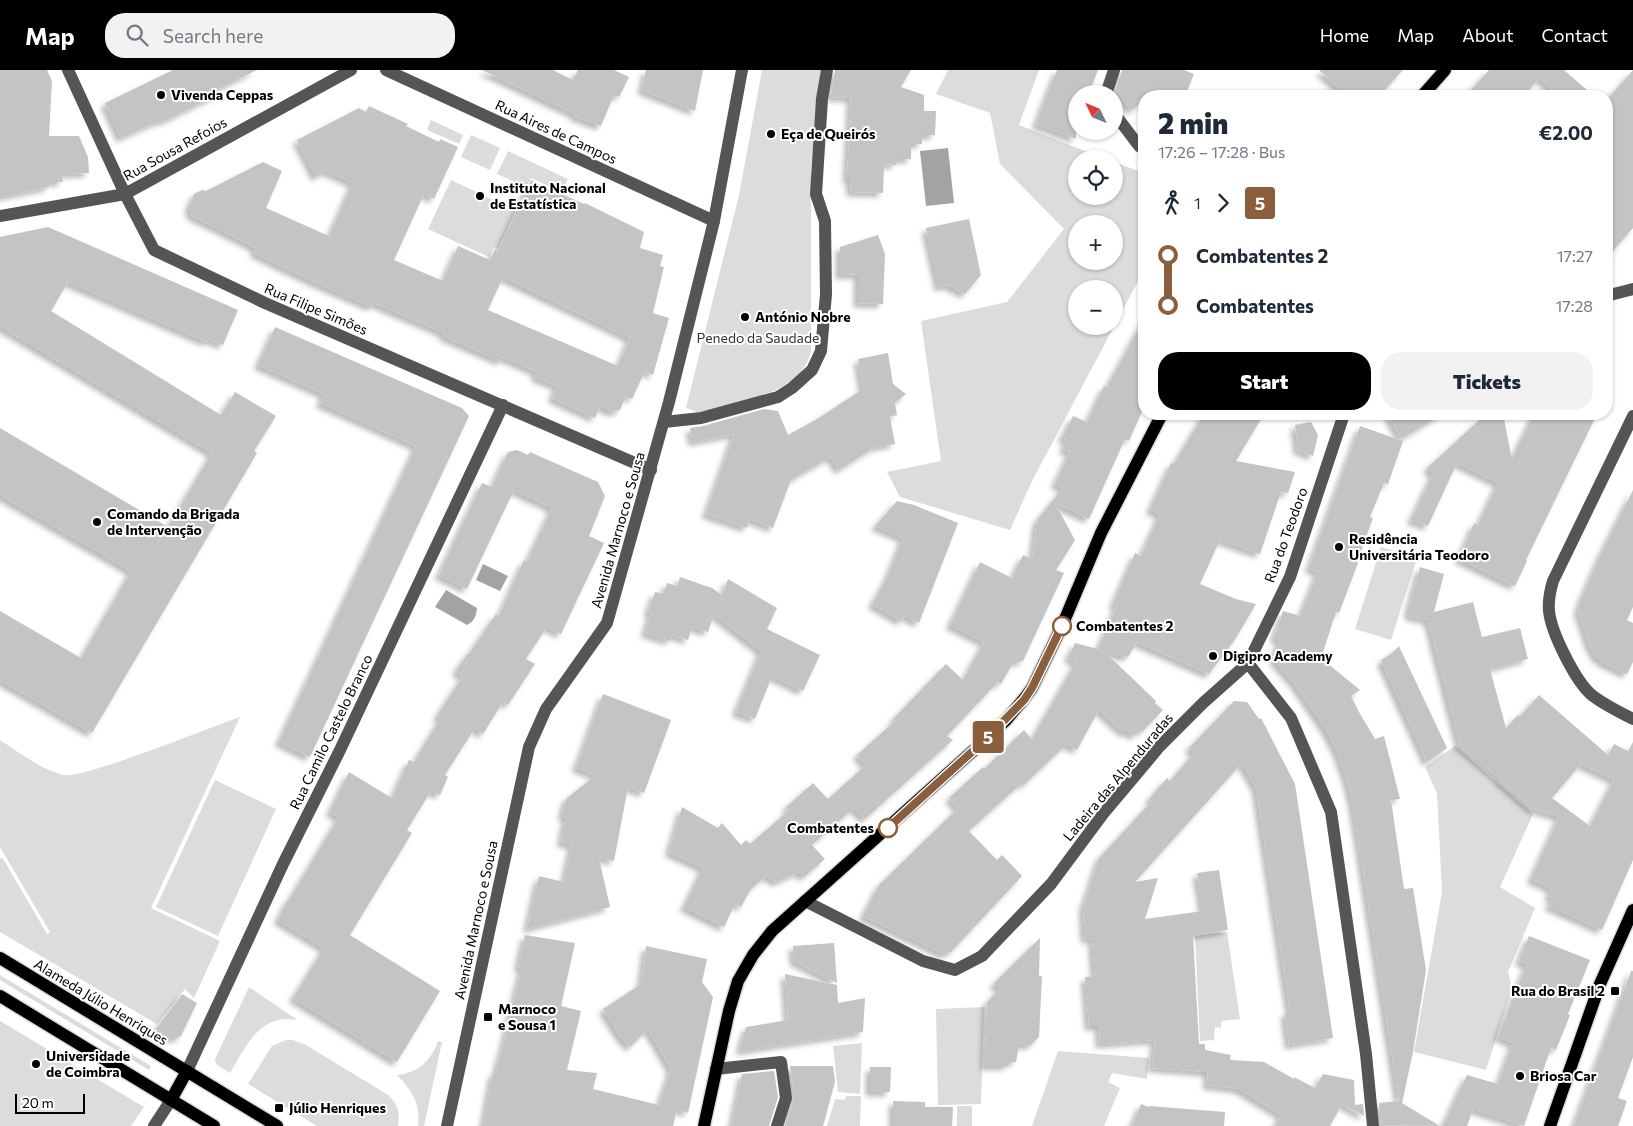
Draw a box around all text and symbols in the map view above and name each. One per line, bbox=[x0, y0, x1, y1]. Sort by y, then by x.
search box bbox=[105, 13, 455, 58]
text: Map bbox=[25, 21, 75, 50]
icon: search bbox=[123, 21, 151, 49]
text: Search here bbox=[163, 24, 263, 47]
text: Home bbox=[1320, 24, 1369, 46]
text: Map bbox=[1397, 24, 1434, 46]
text: About bbox=[1462, 24, 1514, 46]
text: Contact bbox=[1542, 24, 1608, 46]
north arrow bbox=[1068, 85, 1122, 140]
map controls bbox=[1068, 85, 1123, 335]
place label: Vivenda Ceppas bbox=[171, 86, 274, 103]
marker: Vivenda Ceppas bbox=[155, 89, 167, 101]
street label: Rua Aires de Campos bbox=[493, 96, 620, 167]
text: 2 min bbox=[1158, 106, 1228, 140]
street label: Rua Sousa Refoios bbox=[120, 113, 230, 184]
text: €2.00 bbox=[1539, 121, 1593, 144]
place label: Eça de Queirós bbox=[781, 125, 876, 142]
marker: Eça de Queirós bbox=[765, 128, 777, 140]
text: 17:26 – 17:28 · Bus bbox=[1158, 142, 1285, 161]
button: locate bbox=[1068, 150, 1123, 205]
place label: Instituto Nacional de Estatística bbox=[490, 179, 606, 212]
icon: walk bbox=[1158, 189, 1186, 217]
icon: forward bbox=[1209, 189, 1237, 217]
marker: Instituto Nacional de Estatística bbox=[474, 190, 486, 202]
text: 5 bbox=[1255, 192, 1265, 214]
text: 1 bbox=[1194, 193, 1201, 212]
button: + bbox=[1068, 215, 1123, 270]
text: Combatentes 2 bbox=[1196, 244, 1328, 267]
text: 17:27 bbox=[1557, 246, 1593, 265]
street label: Rua Filipe Simões bbox=[262, 279, 370, 338]
button: − bbox=[1068, 280, 1123, 335]
text: Combatentes bbox=[1196, 294, 1314, 317]
text: 17:28 bbox=[1555, 296, 1593, 315]
place label: António Nobre bbox=[755, 308, 851, 325]
marker: António Nobre bbox=[739, 311, 751, 323]
park label: Penedo da Saudade bbox=[697, 329, 819, 346]
button: Start bbox=[1158, 352, 1371, 410]
button: Tickets bbox=[1381, 352, 1593, 410]
street label: Avenida Marnoco e Sousa bbox=[587, 450, 648, 610]
street label: Rua do Teodoro bbox=[1260, 485, 1311, 585]
place label: Comando da Brigada de Intervenção bbox=[107, 505, 240, 538]
marker: Comando da Brigada de Intervenção bbox=[91, 516, 103, 528]
place label: Residência Universitária Teodoro bbox=[1349, 530, 1489, 563]
marker: Residência Universitária Teodoro bbox=[1333, 541, 1345, 553]
marker: Combatentes 2 bbox=[1052, 616, 1072, 636]
place label: Combatentes 2 bbox=[1076, 617, 1174, 634]
place label: Digipro Academy bbox=[1223, 647, 1333, 664]
marker: Digipro Academy bbox=[1207, 650, 1219, 662]
street label: Rua Camilo Castelo Branco bbox=[286, 651, 376, 812]
street label: Ladeira das Alpenduradas bbox=[1059, 709, 1176, 844]
line badge: 5 bbox=[972, 721, 1004, 753]
text: 5 bbox=[983, 726, 993, 748]
marker: Combatentes bbox=[878, 818, 898, 838]
place label: Combatentes bbox=[787, 819, 874, 836]
street label: Avenida Marnoco e Sousa bbox=[450, 839, 501, 1001]
street label: Alameda Júlio Henriques bbox=[31, 955, 171, 1048]
place label: Rua do Brasil 2 bbox=[1511, 982, 1605, 999]
marker: Rua do Brasil 2 bbox=[1609, 985, 1621, 997]
place label: Marnoco e Sousa 1 bbox=[498, 1000, 556, 1033]
marker: Marnoco e Sousa 1 bbox=[482, 1011, 494, 1023]
place label: Universidade de Coimbra bbox=[46, 1047, 130, 1080]
marker: Universidade de Coimbra bbox=[30, 1058, 42, 1070]
place label: Briosa Car bbox=[1530, 1067, 1597, 1084]
marker: Briosa Car bbox=[1514, 1070, 1526, 1082]
scale bar bbox=[15, 1091, 85, 1114]
text: 20 m bbox=[22, 1094, 54, 1111]
place label: Júlio Henriques bbox=[289, 1099, 386, 1116]
marker: Júlio Henriques bbox=[273, 1102, 285, 1114]

